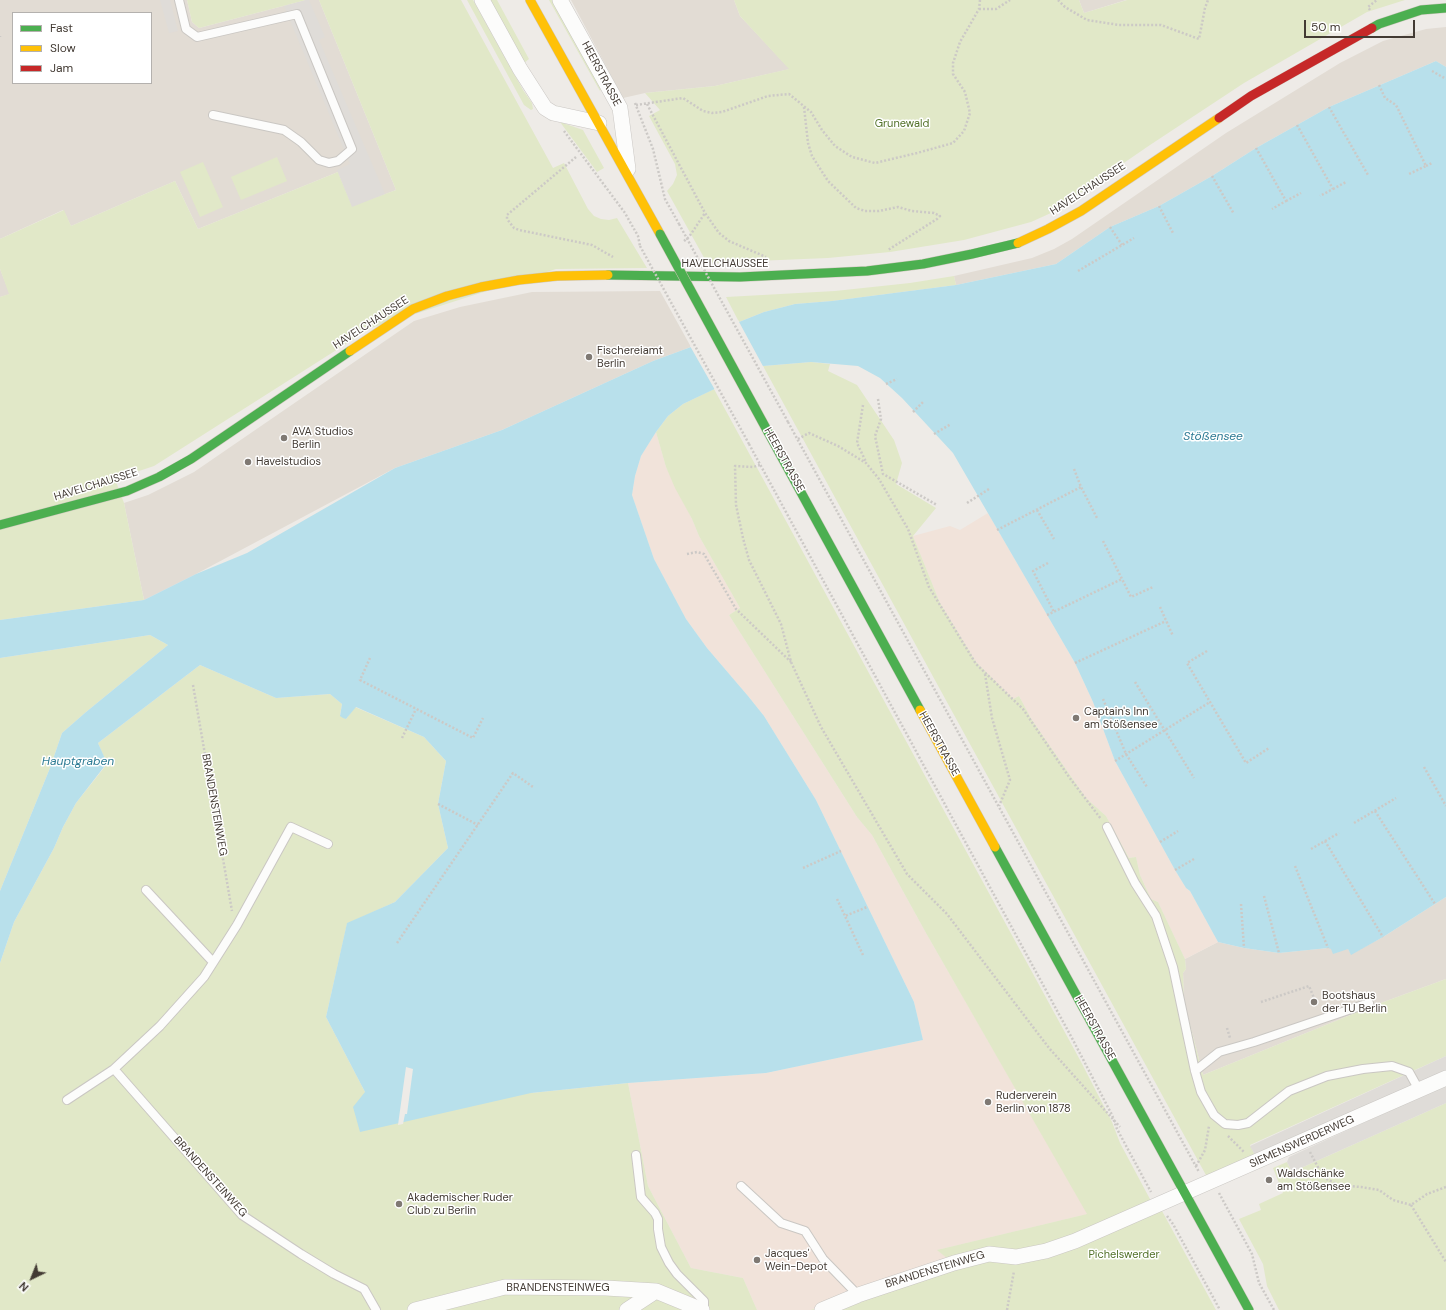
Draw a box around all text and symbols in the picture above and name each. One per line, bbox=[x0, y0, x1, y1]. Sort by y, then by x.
legend bbox=[12, 12, 152, 84]
scale bar bbox=[1306, 12, 1417, 38]
text: 50 m bbox=[1311, 19, 1340, 35]
text: Fast bbox=[50, 20, 73, 36]
street label: HEERSTRASSE bbox=[578, 39, 624, 109]
text: Slow bbox=[50, 40, 76, 56]
text: Jam bbox=[50, 60, 73, 76]
park label: Grunewald bbox=[875, 117, 929, 131]
street label: HAVELCHAUSSEE bbox=[1048, 160, 1128, 218]
street label: HAVELCHAUSSEE bbox=[681, 257, 769, 271]
street label: HAVELCHAUSSEE bbox=[331, 294, 411, 352]
place label: Fischereiamt Berlin bbox=[597, 344, 663, 370]
marker: Fischereiamt Berlin bbox=[584, 352, 594, 362]
place label: AVA Studios Berlin bbox=[292, 425, 353, 451]
street label: HEERSTRASSE bbox=[761, 425, 807, 495]
water label: Stößensee bbox=[1183, 430, 1243, 444]
marker: AVA Studios Berlin bbox=[279, 433, 289, 443]
place label: Havelstudios bbox=[256, 455, 321, 469]
marker: Havelstudios bbox=[243, 457, 253, 467]
street label: HAVELCHAUSSEE bbox=[52, 466, 140, 504]
place label: Captain's Inn am Stößensee bbox=[1084, 705, 1157, 731]
street label: HEERSTRASSE bbox=[916, 709, 962, 779]
marker: Captain's Inn am Stößensee bbox=[1071, 713, 1081, 723]
street label: BRANDENSTEINWEG bbox=[199, 753, 229, 857]
water label: Hauptgraben bbox=[42, 755, 114, 769]
place label: Bootshaus der TU Berlin bbox=[1322, 989, 1387, 1015]
street label: HEERSTRASSE bbox=[1072, 993, 1118, 1063]
marker: Bootshaus der TU Berlin bbox=[1309, 997, 1319, 1007]
place label: Ruderverein Berlin von 1878 bbox=[996, 1089, 1071, 1115]
marker: Ruderverein Berlin von 1878 bbox=[983, 1097, 993, 1107]
street label: SIEMENSWERDERWEG bbox=[1248, 1113, 1356, 1171]
street label: BRANDENSTEINWEG bbox=[170, 1134, 250, 1220]
place label: Waldschänke am Stößensee bbox=[1277, 1167, 1350, 1193]
marker: Waldschänke am Stößensee bbox=[1264, 1175, 1274, 1185]
place label: Akademischer Ruder Club zu Berlin bbox=[407, 1191, 513, 1217]
marker: Akademischer Ruder Club zu Berlin bbox=[394, 1199, 404, 1209]
place label: Jacques' Wein-Depot bbox=[765, 1247, 828, 1273]
park label: Pichelswerder bbox=[1088, 1248, 1160, 1262]
street label: BRANDENSTEINWEG bbox=[884, 1249, 986, 1291]
marker: Jacques' Wein-Depot bbox=[752, 1255, 762, 1265]
north arrow bbox=[12, 1258, 52, 1298]
text: N bbox=[16, 1279, 32, 1295]
street label: BRANDENSTEINWEG bbox=[506, 1281, 610, 1295]

